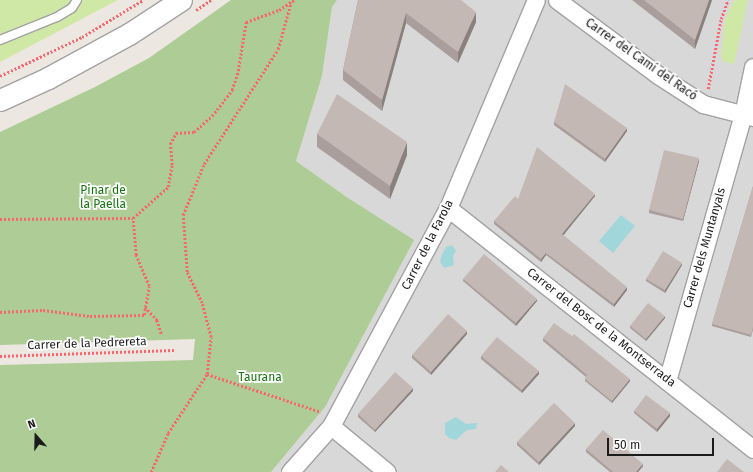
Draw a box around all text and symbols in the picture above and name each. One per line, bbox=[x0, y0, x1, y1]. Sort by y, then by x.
street label: Carrer del Camí del Racó bbox=[582, 16, 700, 104]
park label: Pinar de la Paella bbox=[80, 184, 126, 212]
street label: Carrer dels Muntanyals bbox=[681, 186, 729, 310]
street label: Carrer de la Farola bbox=[399, 197, 457, 293]
street label: Carrer del Bosc de la Montserrada bbox=[524, 265, 678, 391]
street label: Carrer de la Pedrereta bbox=[27, 335, 147, 353]
park label: Taurana bbox=[238, 371, 282, 385]
north arrow bbox=[16, 416, 56, 456]
text: N bbox=[26, 417, 37, 432]
scale bar bbox=[609, 430, 716, 456]
text: 50 m bbox=[614, 438, 640, 452]

